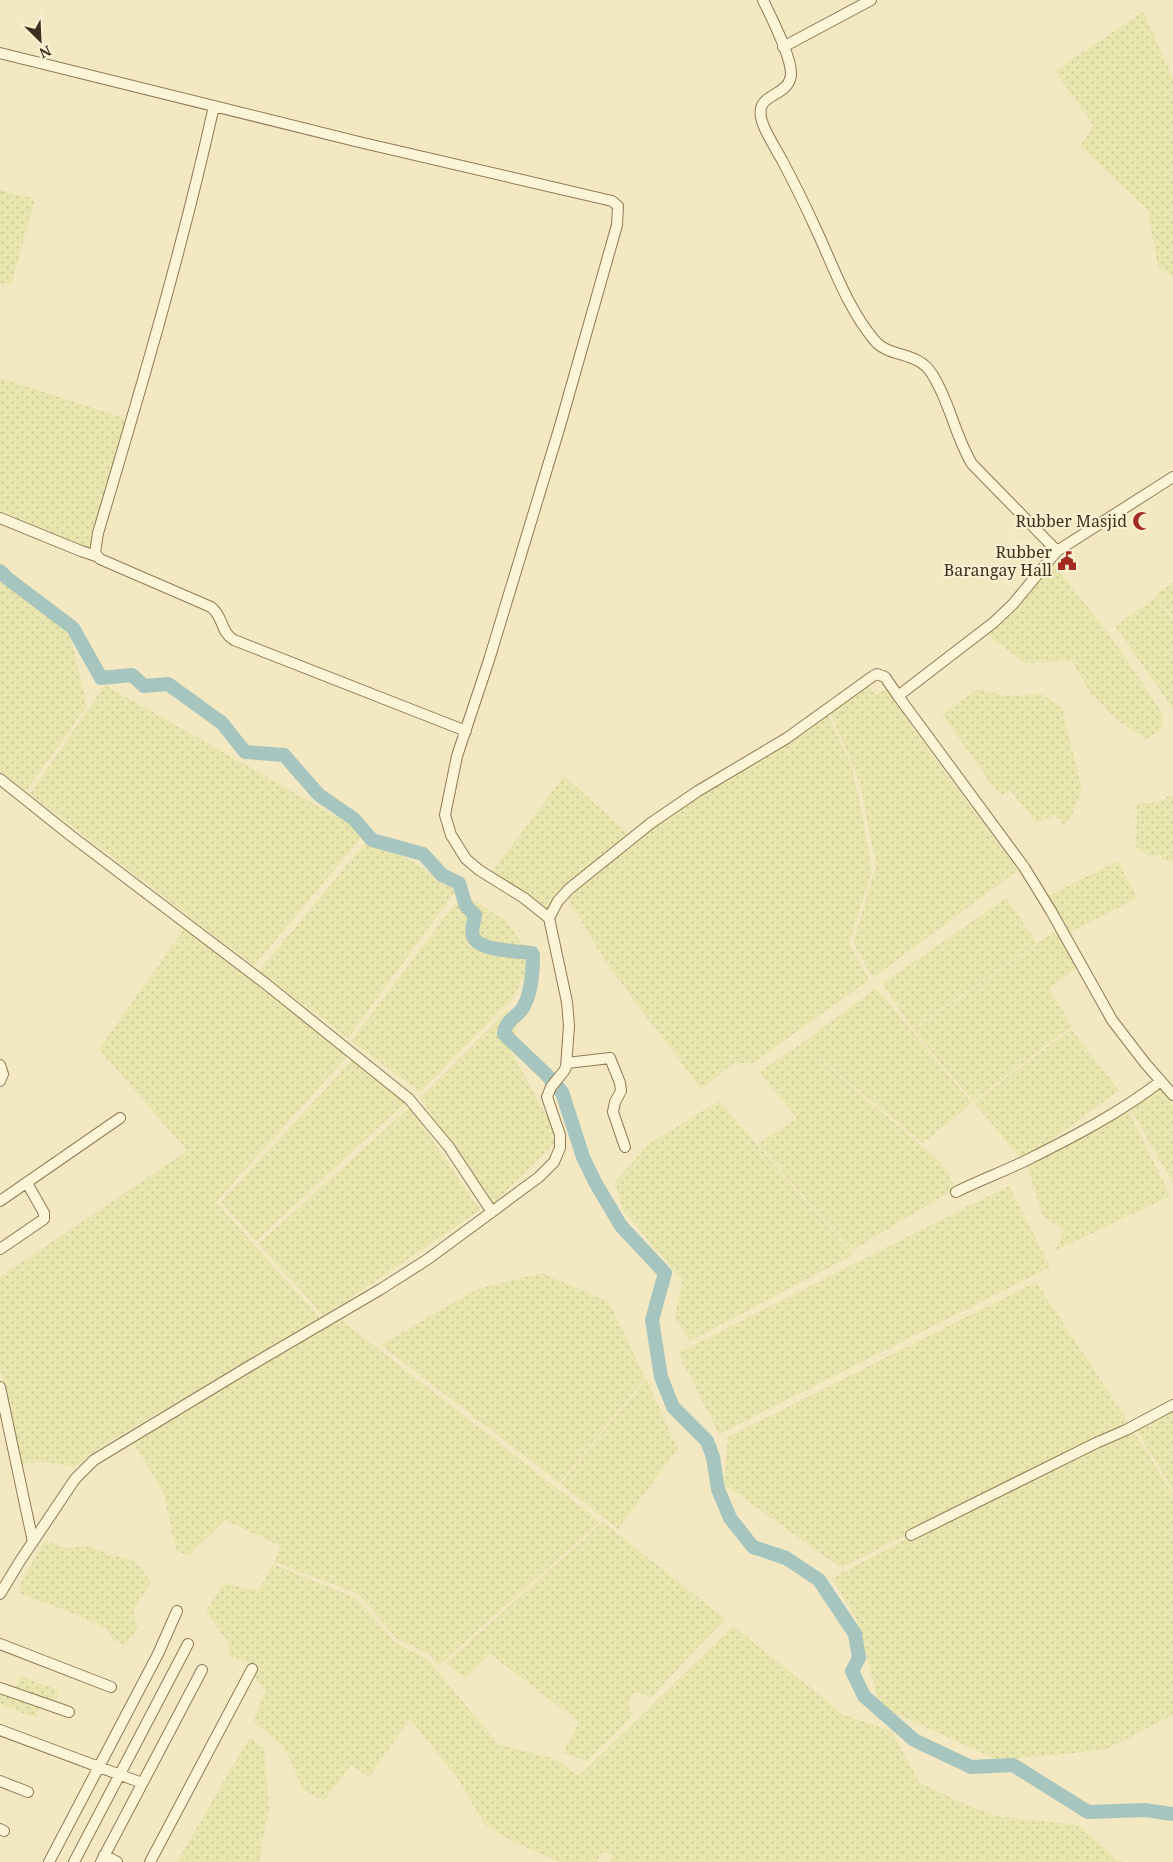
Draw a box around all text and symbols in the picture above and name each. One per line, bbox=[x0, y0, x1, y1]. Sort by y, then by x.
north arrow bbox=[15, 15, 65, 65]
text: N bbox=[37, 41, 54, 63]
place label: Rubber Masjid bbox=[1015, 510, 1127, 532]
mosque icon: Rubber Masjid bbox=[1131, 510, 1153, 532]
place label: Rubber Barangay Hall bbox=[944, 541, 1052, 581]
public building icon: Rubber Barangay Hall bbox=[1056, 550, 1078, 572]

